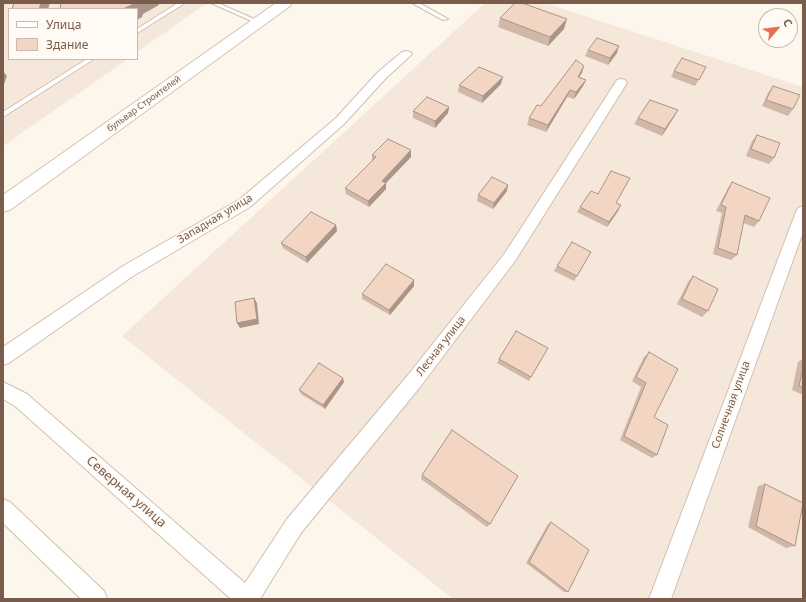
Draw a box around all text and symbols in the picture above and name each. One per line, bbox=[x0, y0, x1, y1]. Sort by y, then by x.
legend bbox=[8, 8, 138, 60]
north arrow bbox=[758, 8, 798, 48]
text: Улица bbox=[46, 16, 81, 33]
text: С bbox=[780, 16, 796, 29]
text: Здание bbox=[46, 36, 88, 53]
street label: бульвар Строителей bbox=[105, 74, 183, 134]
street label: Западная улица bbox=[175, 191, 255, 247]
street label: Лесная улица bbox=[414, 313, 468, 379]
street label: Солнечная улица bbox=[709, 359, 753, 451]
street label: Северная улица bbox=[83, 453, 169, 531]

